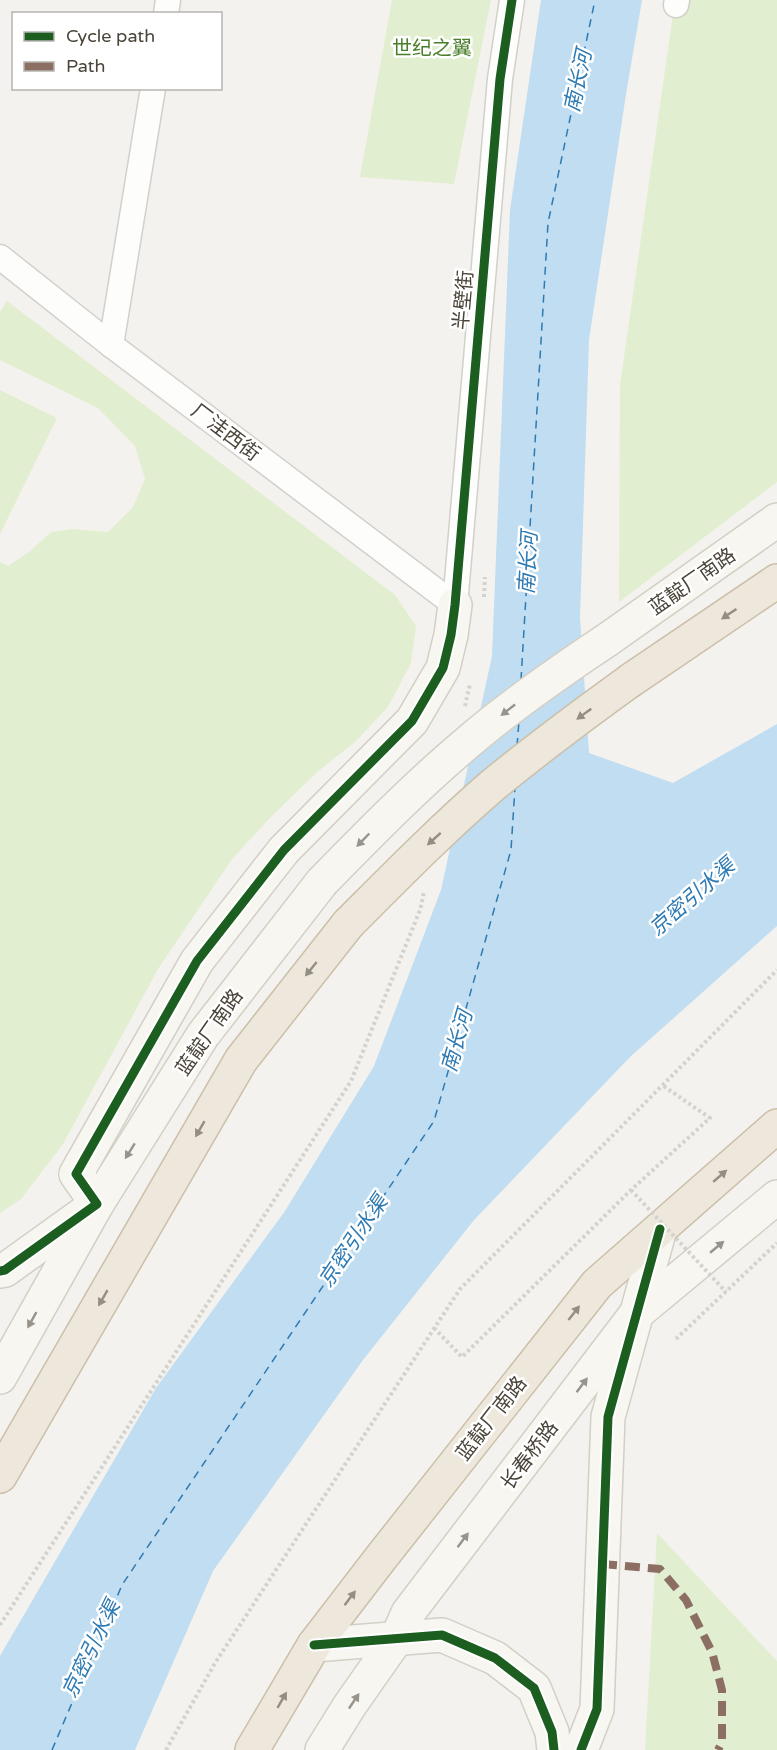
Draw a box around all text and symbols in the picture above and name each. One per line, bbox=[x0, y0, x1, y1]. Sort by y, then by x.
legend bbox=[12, 12, 222, 90]
text: Cycle path bbox=[66, 25, 155, 47]
park label: 世纪之翼 bbox=[392, 37, 472, 61]
water label: 南长河 bbox=[560, 44, 598, 115]
text: Path bbox=[66, 55, 105, 77]
street label: 半壁街 bbox=[449, 269, 479, 331]
street label: 厂洼西街 bbox=[186, 399, 265, 466]
water label: 南长河 bbox=[514, 527, 543, 595]
street label: 蓝靛厂南路 bbox=[645, 543, 740, 620]
one-way arrow bbox=[721, 608, 737, 620]
one-way arrow bbox=[500, 704, 516, 717]
one-way arrow bbox=[576, 708, 592, 720]
one-way arrow bbox=[427, 832, 442, 845]
one-way arrow bbox=[356, 833, 370, 848]
water label: 京密引水渠 bbox=[645, 852, 742, 941]
one-way arrow bbox=[306, 962, 318, 977]
street label: 蓝靛厂南路 bbox=[171, 985, 248, 1080]
water label: 南长河 bbox=[437, 1004, 479, 1075]
one-way arrow bbox=[196, 1121, 206, 1138]
one-way arrow bbox=[124, 1143, 135, 1159]
one-way arrow bbox=[712, 1169, 727, 1183]
water label: 京密引水渠 bbox=[314, 1188, 395, 1292]
one-way arrow bbox=[709, 1240, 725, 1253]
one-way arrow bbox=[97, 1290, 108, 1306]
one-way arrow bbox=[568, 1305, 581, 1321]
one-way arrow bbox=[27, 1312, 37, 1329]
street label: 蓝靛厂南路 bbox=[452, 1372, 532, 1465]
one-way arrow bbox=[576, 1378, 588, 1394]
street label: 长春桥路 bbox=[496, 1416, 563, 1495]
one-way arrow bbox=[457, 1533, 469, 1548]
one-way arrow bbox=[343, 1591, 355, 1606]
water label: 京密引水渠 bbox=[57, 1594, 127, 1702]
one-way arrow bbox=[277, 1691, 287, 1708]
one-way arrow bbox=[348, 1693, 360, 1709]

